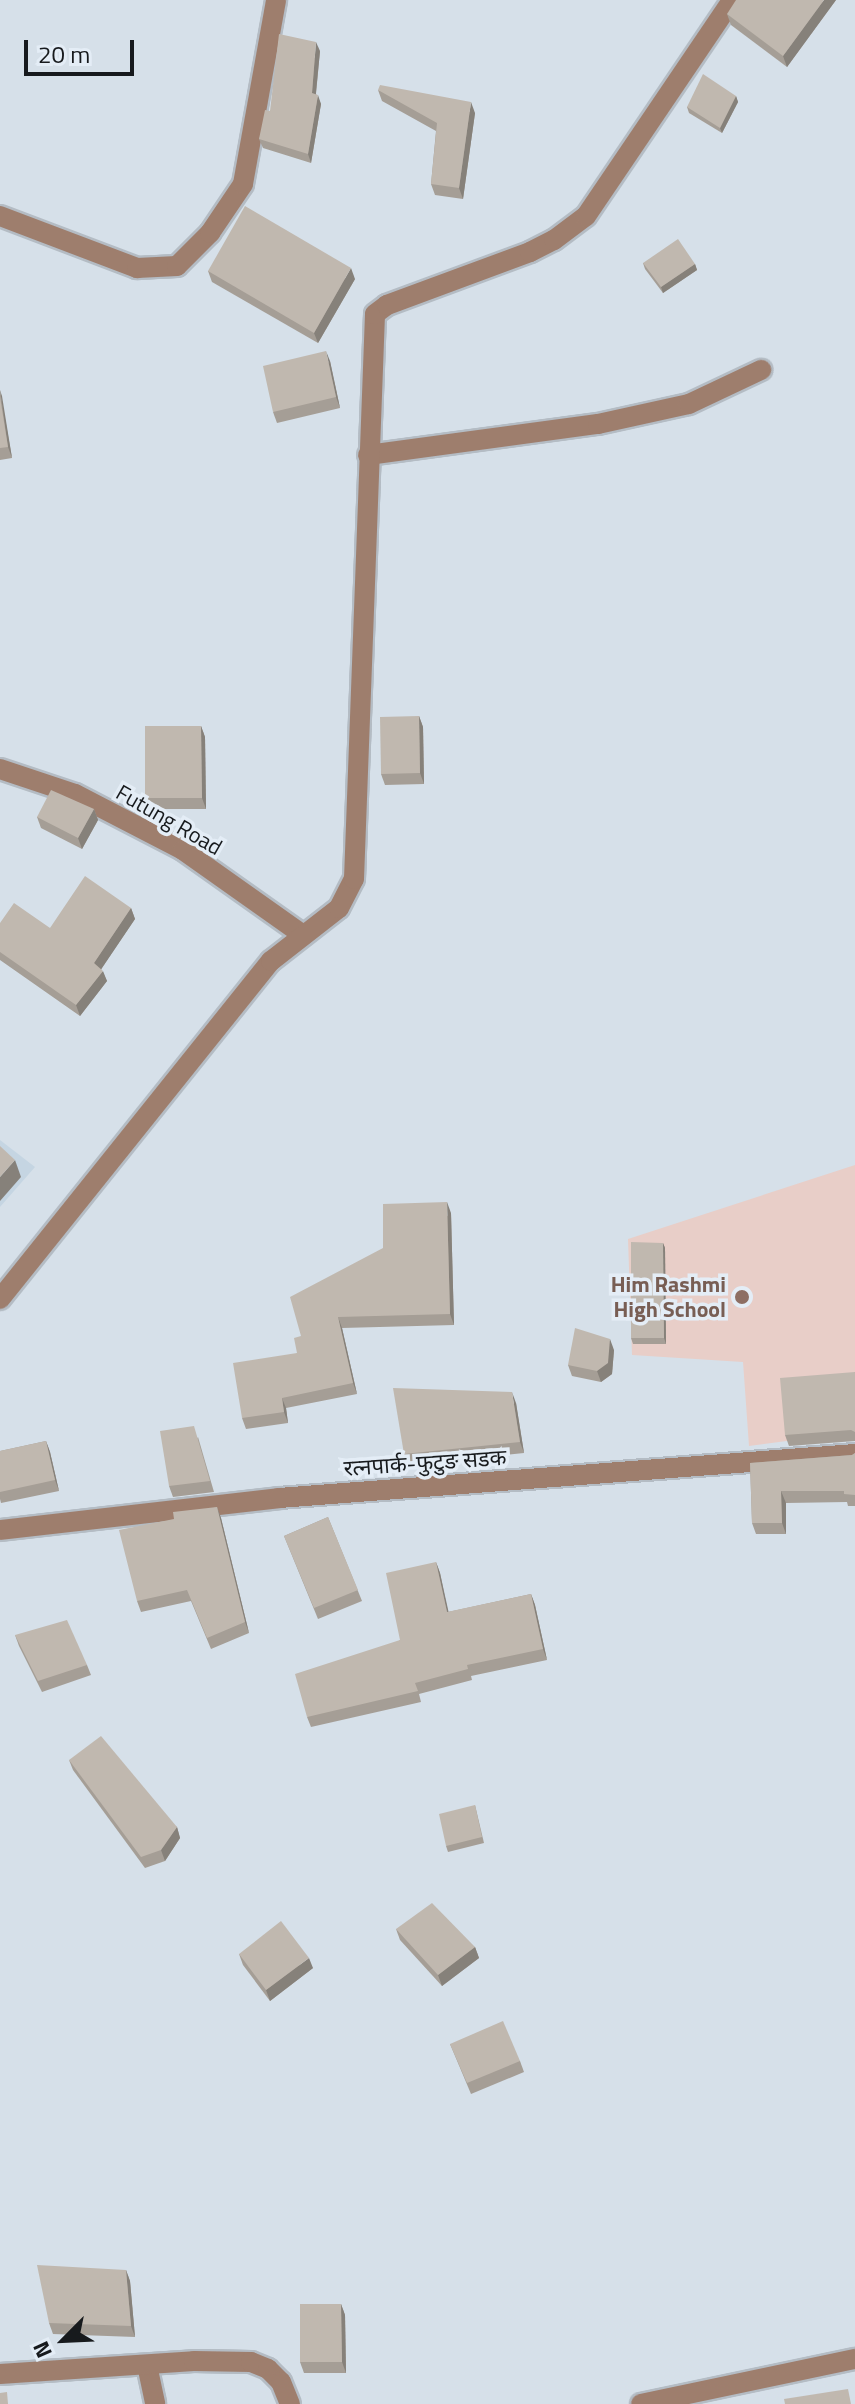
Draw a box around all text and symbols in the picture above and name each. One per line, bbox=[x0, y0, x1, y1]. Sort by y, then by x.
scale bar bbox=[28, 24, 138, 74]
text: 20 m bbox=[38, 36, 90, 72]
street label: Futung Road bbox=[111, 779, 227, 861]
place label: Him Rashmi High School bbox=[611, 1271, 726, 1322]
marker: Him Rashmi High School bbox=[733, 1288, 751, 1306]
street label: रत्नपार्क-फुटुङ सडक bbox=[343, 1444, 507, 1482]
north arrow bbox=[24, 2300, 104, 2380]
text: N bbox=[23, 2336, 61, 2364]

